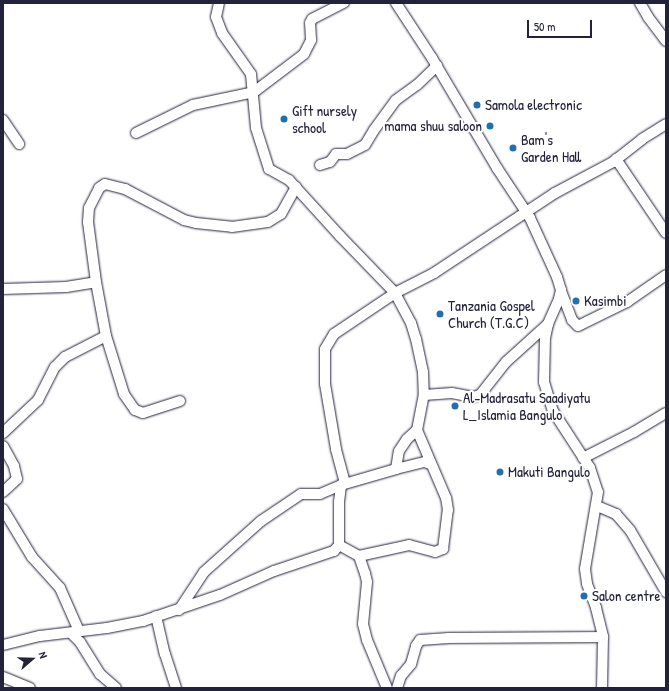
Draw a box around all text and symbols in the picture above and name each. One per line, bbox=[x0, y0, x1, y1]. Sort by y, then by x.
scale bar bbox=[529, 12, 594, 38]
text: 50 m bbox=[534, 18, 555, 35]
place label: Samola electronic bbox=[485, 96, 582, 114]
marker: Samola electronic bbox=[472, 100, 482, 110]
place label: Gift nursely school bbox=[292, 101, 357, 136]
marker: Gift nursely school bbox=[279, 114, 289, 124]
place label: mama shuu saloon bbox=[384, 117, 482, 135]
marker: mama shuu saloon bbox=[485, 121, 495, 131]
place label: Bam's Garden Hall bbox=[521, 130, 581, 165]
marker: Bam's Garden Hall bbox=[508, 143, 518, 153]
place label: Kasimbi bbox=[584, 292, 627, 310]
place label: Tanzania Gospel Church (T.G.C) bbox=[448, 296, 535, 331]
marker: Kasimbi bbox=[571, 296, 581, 306]
marker: Tanzania Gospel Church (T.G.C) bbox=[435, 309, 445, 319]
place label: Al-Madrasatu Saadiyatu L_Islamia Bangulo bbox=[463, 388, 590, 423]
marker: Al-Madrasatu Saadiyatu L_Islamia Bangulo bbox=[450, 401, 460, 411]
place label: Makuti Bangulo bbox=[508, 463, 590, 481]
marker: Makuti Bangulo bbox=[495, 467, 505, 477]
place label: Salon centre bbox=[592, 587, 661, 605]
marker: Salon centre bbox=[579, 591, 589, 601]
north arrow bbox=[12, 639, 52, 679]
text: N bbox=[36, 650, 51, 660]

